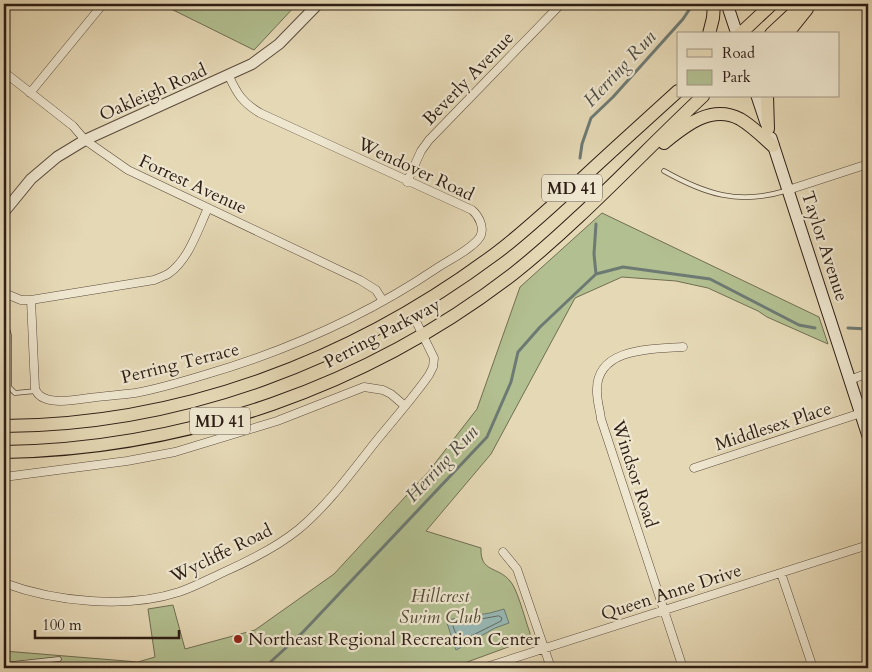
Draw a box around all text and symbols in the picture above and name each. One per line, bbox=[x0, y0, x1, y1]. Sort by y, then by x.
water label: Herring Run bbox=[577, 24, 662, 113]
street label: Beverly Avenue bbox=[417, 26, 520, 131]
legend bbox=[677, 32, 840, 98]
text: Road bbox=[722, 43, 755, 63]
street label: Oakleigh Road bbox=[96, 57, 211, 127]
text: Park bbox=[722, 67, 751, 87]
street label: Wendover Road bbox=[353, 131, 478, 208]
street label: Forrest Avenue bbox=[135, 149, 251, 220]
road number: MD 41 bbox=[542, 174, 602, 202]
street label: Taylor Avenue bbox=[795, 188, 854, 305]
street label: Perring Parkway bbox=[320, 292, 445, 375]
street label: Perring Terrace bbox=[118, 337, 242, 390]
street label: Middlesex Place bbox=[712, 396, 835, 457]
road number: MD 41 bbox=[190, 408, 250, 434]
street label: Windsor Road bbox=[605, 416, 664, 531]
water label: Herring Run bbox=[399, 419, 484, 508]
street label: Wycliffe Road bbox=[165, 518, 277, 589]
street label: Queen Anne Drive bbox=[598, 558, 745, 627]
park label: Hillcrest Swim Club bbox=[399, 584, 481, 630]
scale bar bbox=[35, 607, 179, 639]
text: 100 m bbox=[42, 615, 82, 635]
place label: Northeast Regional Recreation Center bbox=[248, 627, 541, 652]
marker: Northeast Regional Recreation Center bbox=[232, 633, 244, 645]

